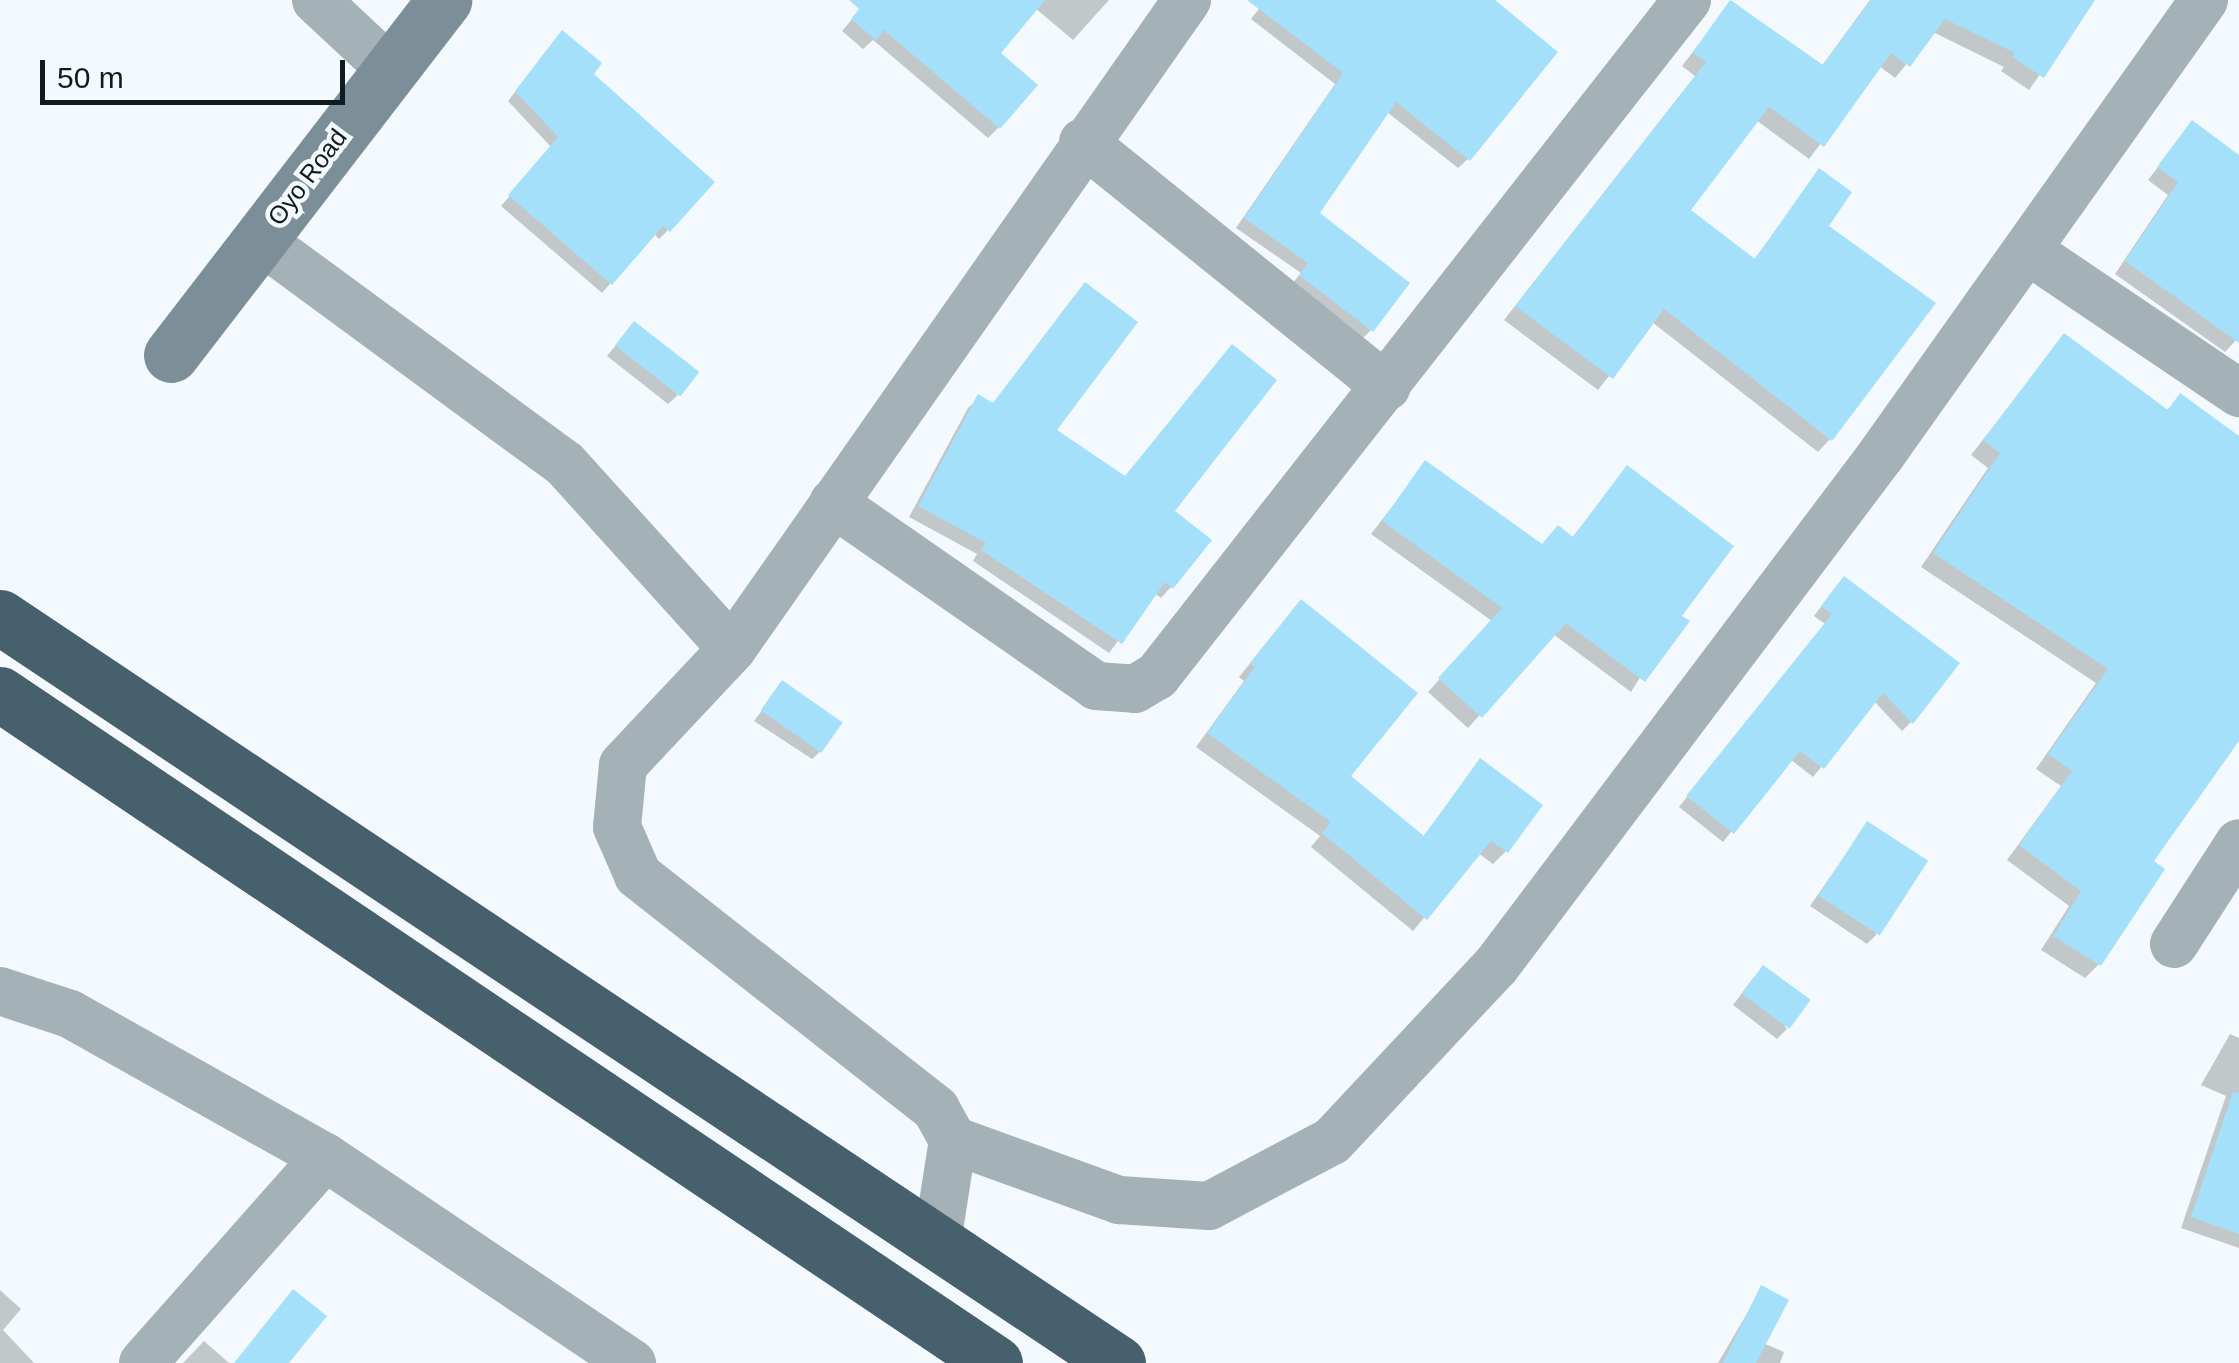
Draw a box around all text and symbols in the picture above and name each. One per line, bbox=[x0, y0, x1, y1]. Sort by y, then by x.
scale bar bbox=[45, 40, 350, 102]
text: 50 m bbox=[57, 61, 124, 94]
street label: Oyo Road bbox=[261, 123, 353, 231]

